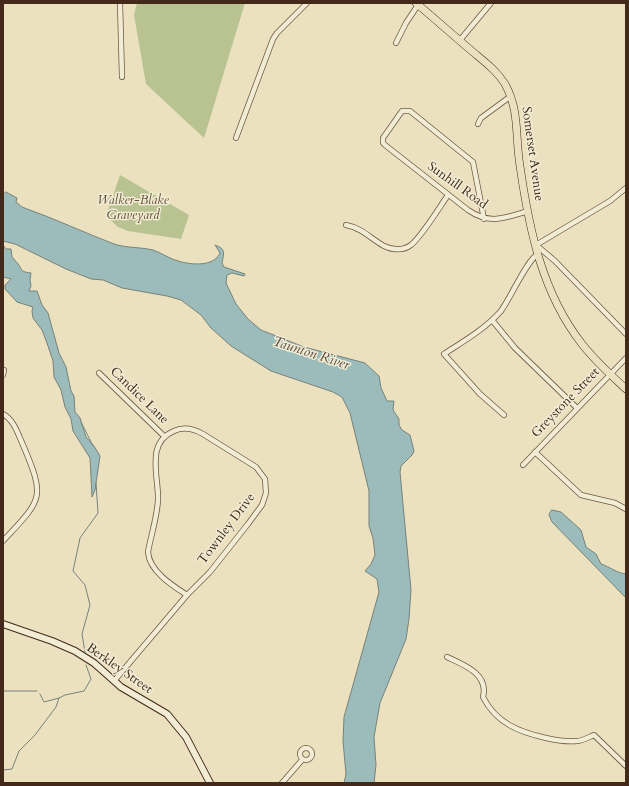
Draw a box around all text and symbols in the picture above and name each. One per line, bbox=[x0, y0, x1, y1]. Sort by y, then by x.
street label: Somerset Avenue bbox=[518, 106, 546, 202]
street label: Sunhill Road bbox=[424, 159, 490, 213]
park label: Walker-Blake Graveyard bbox=[97, 193, 169, 224]
water label: Taunton River bbox=[271, 334, 351, 374]
street label: Candice Lane bbox=[106, 364, 172, 428]
street label: Greystone Street bbox=[529, 365, 603, 441]
street label: Townley Drive bbox=[195, 490, 259, 568]
street label: Berkley Street bbox=[83, 640, 155, 698]

